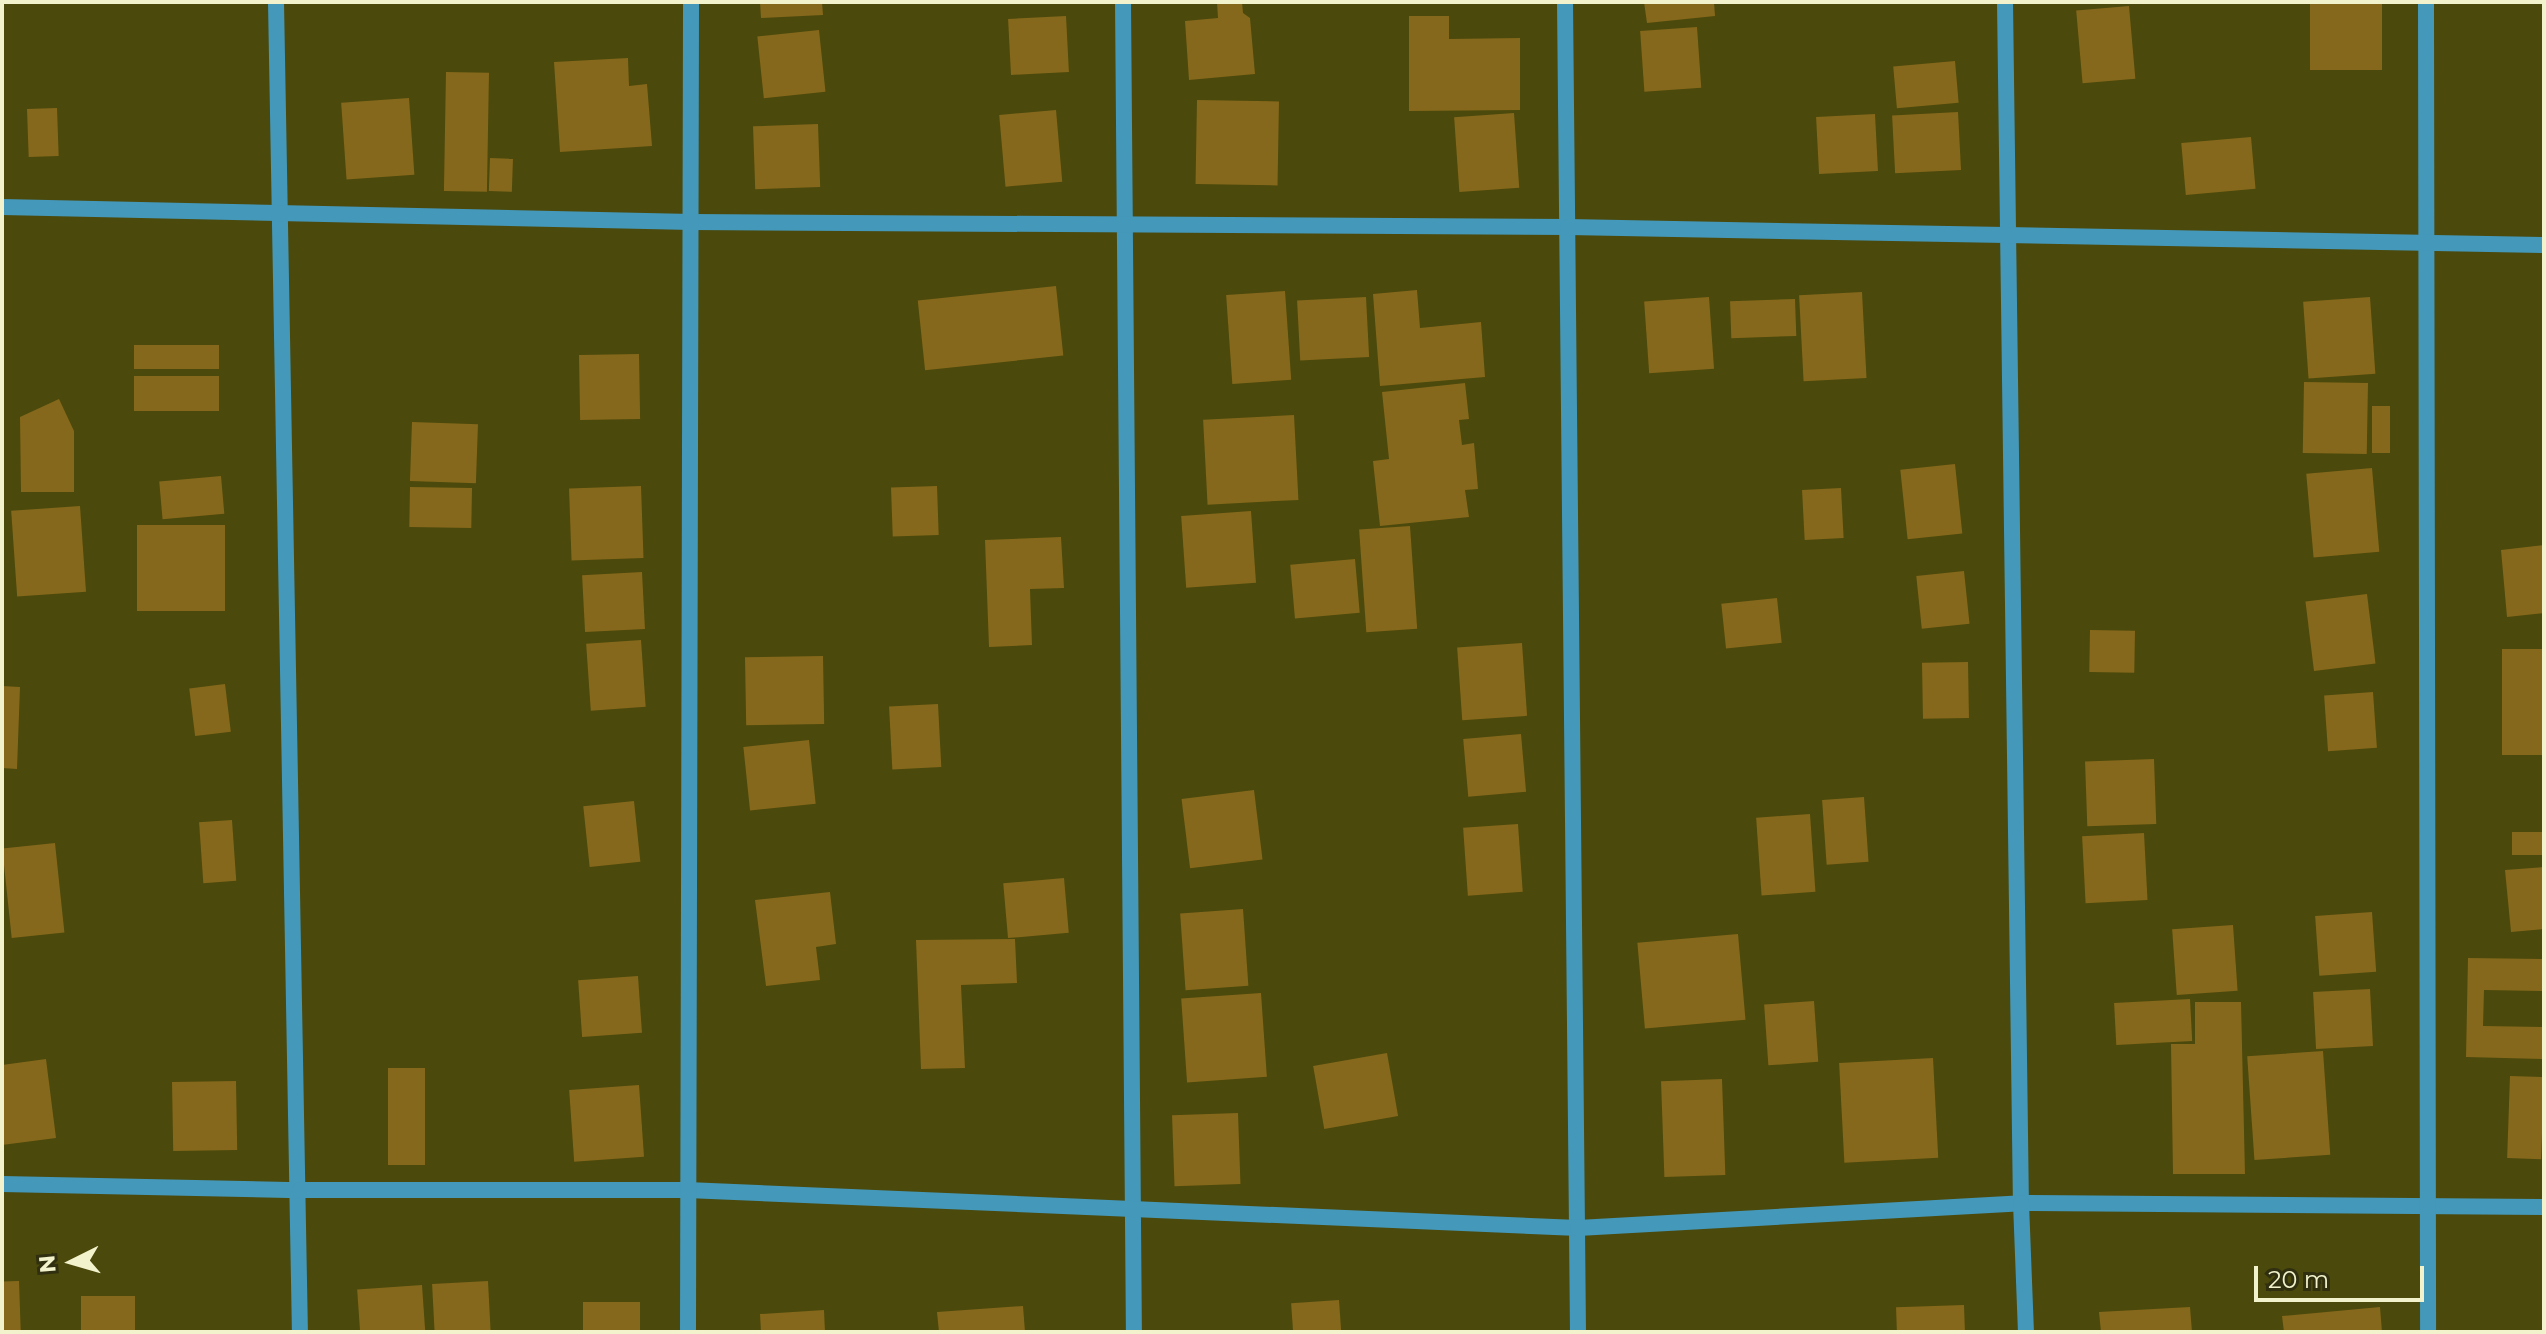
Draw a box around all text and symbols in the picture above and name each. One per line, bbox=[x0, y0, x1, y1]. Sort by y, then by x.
north arrow bbox=[32, 1222, 112, 1302]
scale bar bbox=[2258, 1250, 2428, 1300]
text: N bbox=[33, 1254, 62, 1274]
text: 20 m bbox=[2268, 1265, 2329, 1294]

